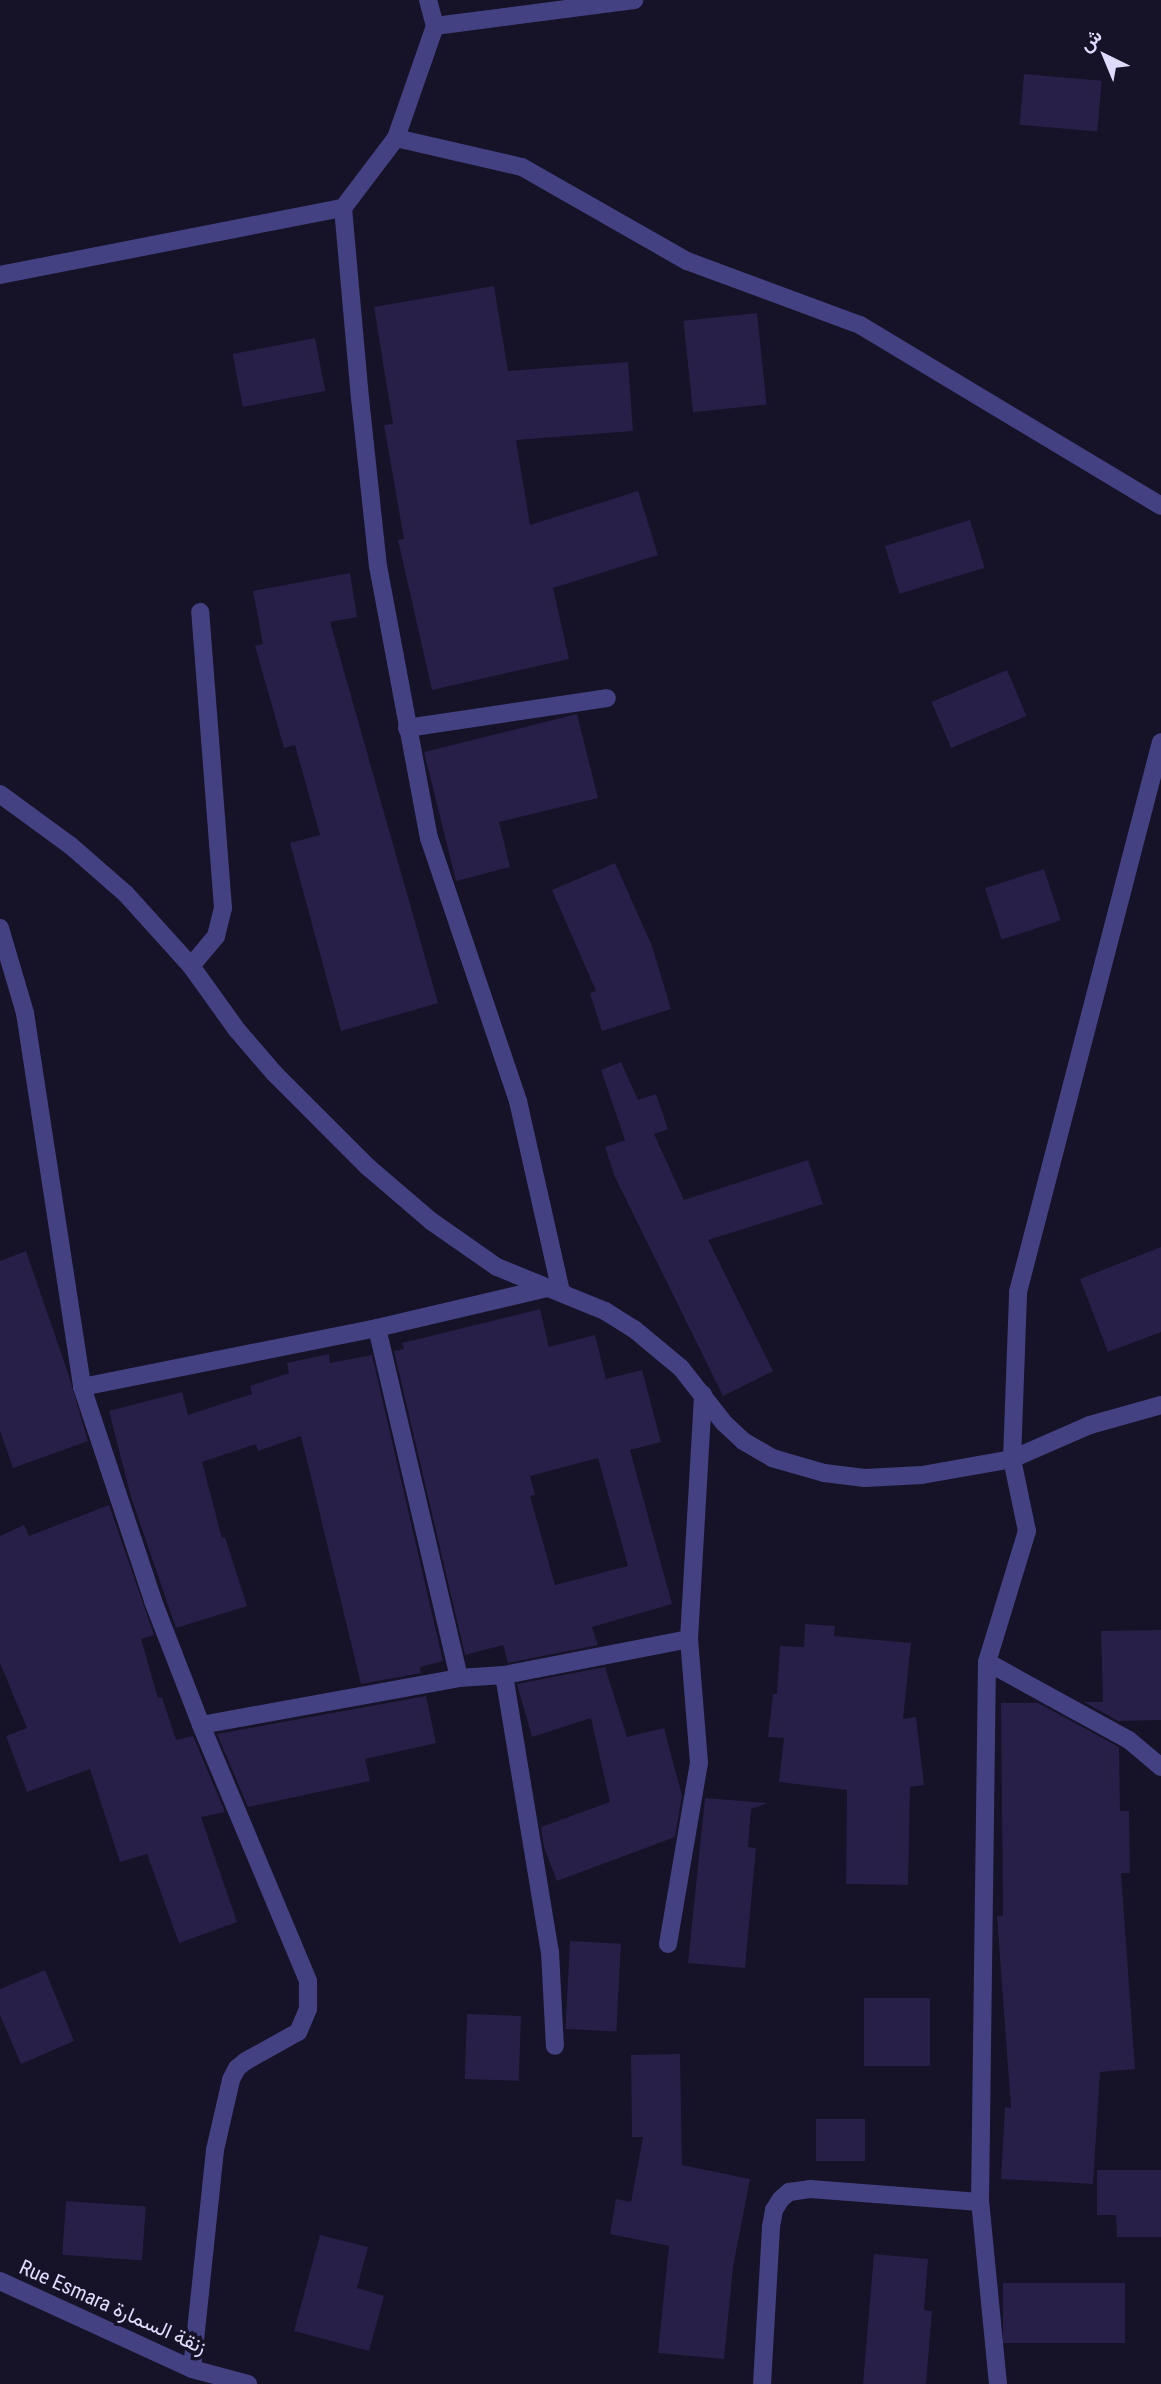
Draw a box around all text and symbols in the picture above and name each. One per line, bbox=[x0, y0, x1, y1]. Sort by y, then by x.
north arrow bbox=[1070, 21, 1140, 91]
text: ش bbox=[1074, 24, 1107, 56]
street label: Rue Esmara زنقة السمارة bbox=[16, 2254, 210, 2360]

